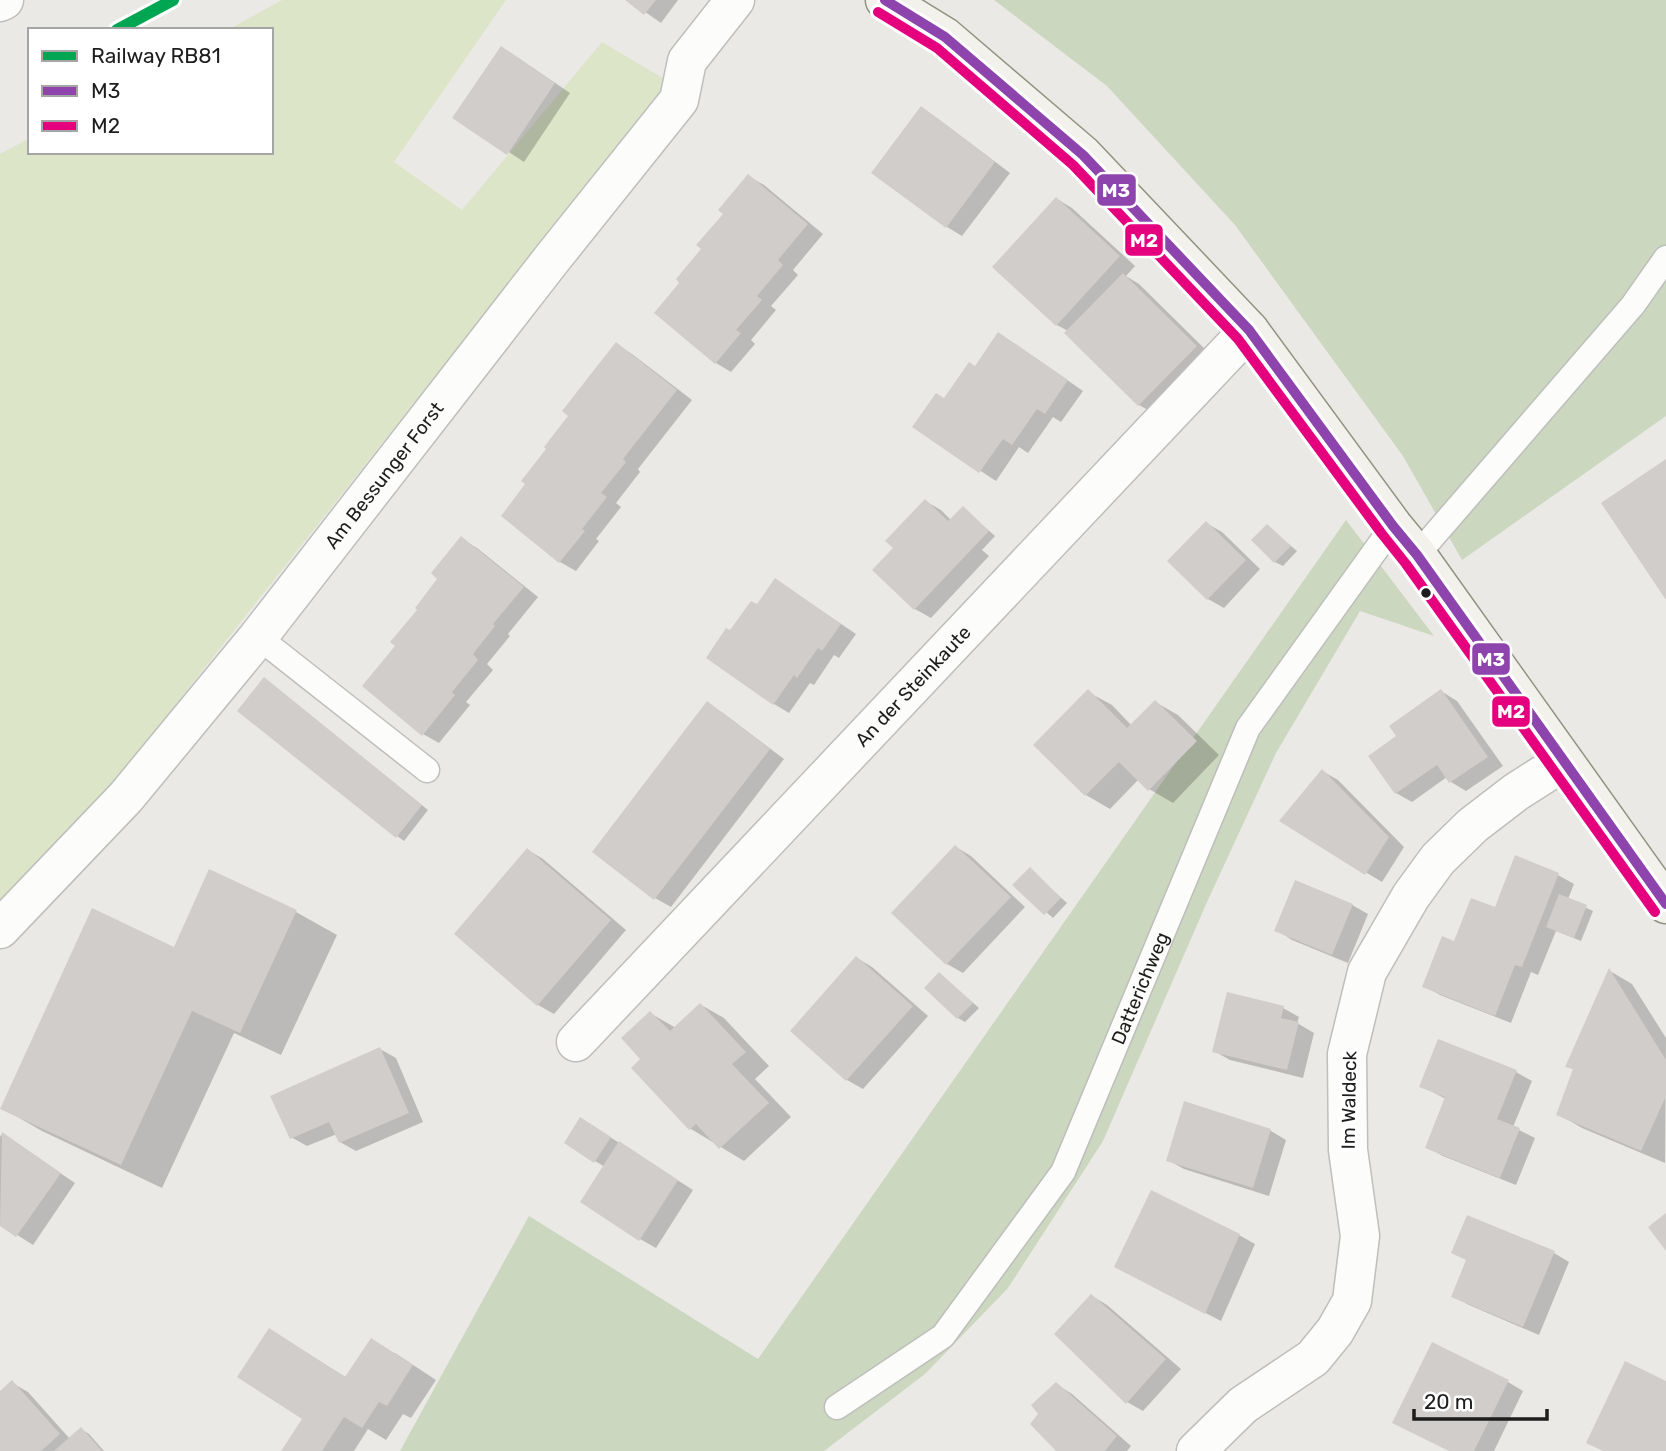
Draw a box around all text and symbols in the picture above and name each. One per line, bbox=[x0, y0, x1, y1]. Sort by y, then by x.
legend bbox=[28, 28, 273, 154]
text: Railway RB81 bbox=[91, 43, 221, 68]
text: M3 bbox=[91, 78, 120, 103]
text: M2 bbox=[91, 113, 120, 138]
line badge: M3 bbox=[1096, 173, 1137, 207]
text: M3 bbox=[1102, 179, 1130, 202]
line badge: M2 bbox=[1124, 223, 1164, 257]
text: M2 bbox=[1130, 229, 1158, 252]
street label: Am Bessunger Forst bbox=[320, 397, 448, 553]
unlabelled marker bbox=[1419, 586, 1433, 600]
street label: An der Steinkaute bbox=[850, 621, 975, 751]
line badge: M3 bbox=[1471, 642, 1511, 676]
text: M3 bbox=[1477, 648, 1505, 671]
line badge: M2 bbox=[1491, 695, 1531, 728]
text: M2 bbox=[1497, 700, 1525, 723]
street label: Datterichweg bbox=[1106, 928, 1173, 1048]
street label: Im Waldeck bbox=[1337, 1050, 1361, 1149]
scale bar bbox=[1414, 1378, 1547, 1422]
text: 20 m bbox=[1424, 1389, 1473, 1414]

